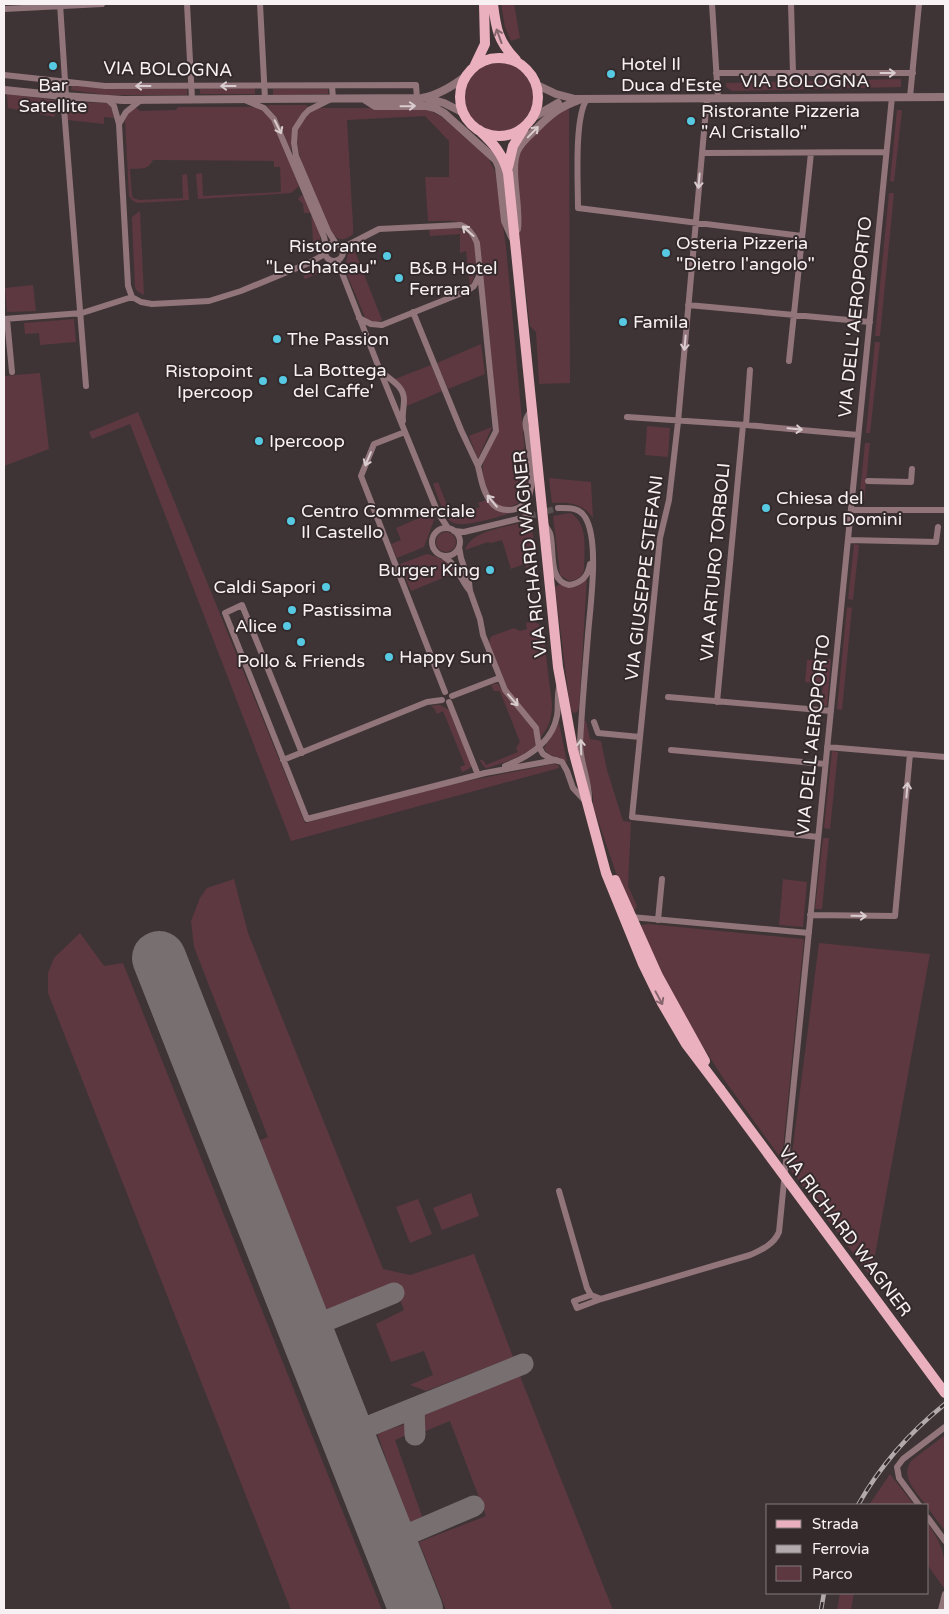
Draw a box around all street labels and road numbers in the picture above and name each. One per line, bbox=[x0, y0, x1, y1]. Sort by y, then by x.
street label: VIA BOLOGNA bbox=[103, 57, 233, 81]
street label: VIA BOLOGNA bbox=[740, 70, 870, 92]
street label: VIA DELL'AEROPORTO bbox=[833, 215, 877, 419]
street label: VIA RICHARD WAGNER bbox=[508, 449, 552, 659]
street label: VIA ARTURO TORBOLI bbox=[695, 462, 735, 662]
street label: VIA GIUSEPPE STEFANI bbox=[620, 474, 668, 682]
street label: VIA DELL'AEROPORTO bbox=[791, 633, 835, 837]
street label: VIA RICHARD WAGNER bbox=[774, 1141, 916, 1321]

